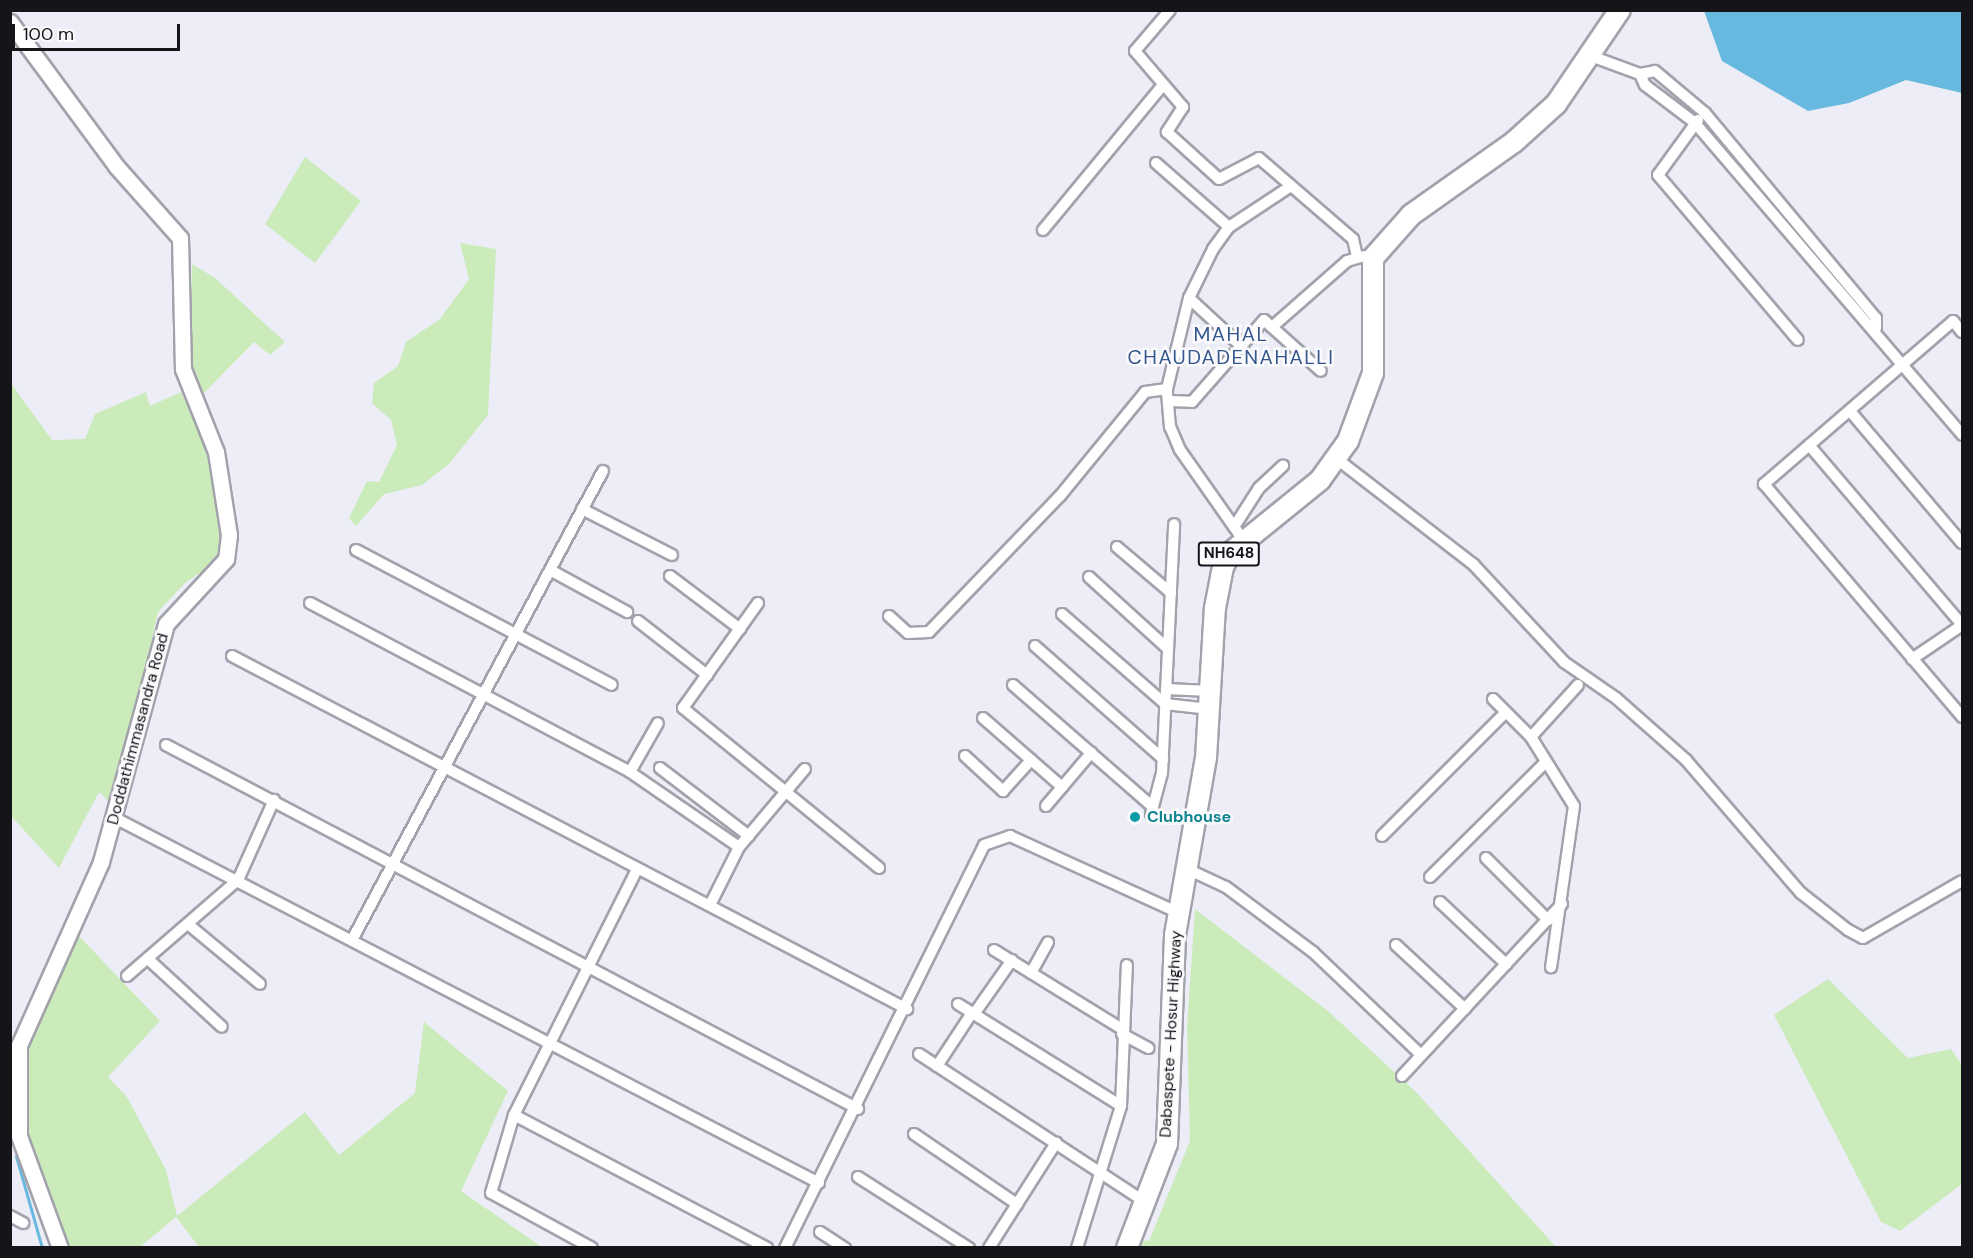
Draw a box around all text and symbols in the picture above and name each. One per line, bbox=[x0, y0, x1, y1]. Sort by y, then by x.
scale bar bbox=[15, 12, 183, 50]
text: 100 m bbox=[23, 22, 74, 46]
district label: MAHAL CHAUDADENAHALLI bbox=[1127, 322, 1335, 369]
road number: NH648 bbox=[1198, 542, 1260, 566]
street label: Doddathimmasandra Road bbox=[103, 631, 173, 827]
place label: Clubhouse bbox=[1147, 807, 1231, 827]
marker: Clubhouse bbox=[1128, 810, 1142, 824]
street label: Dabaspete - Hosur Highway bbox=[1156, 930, 1186, 1138]

